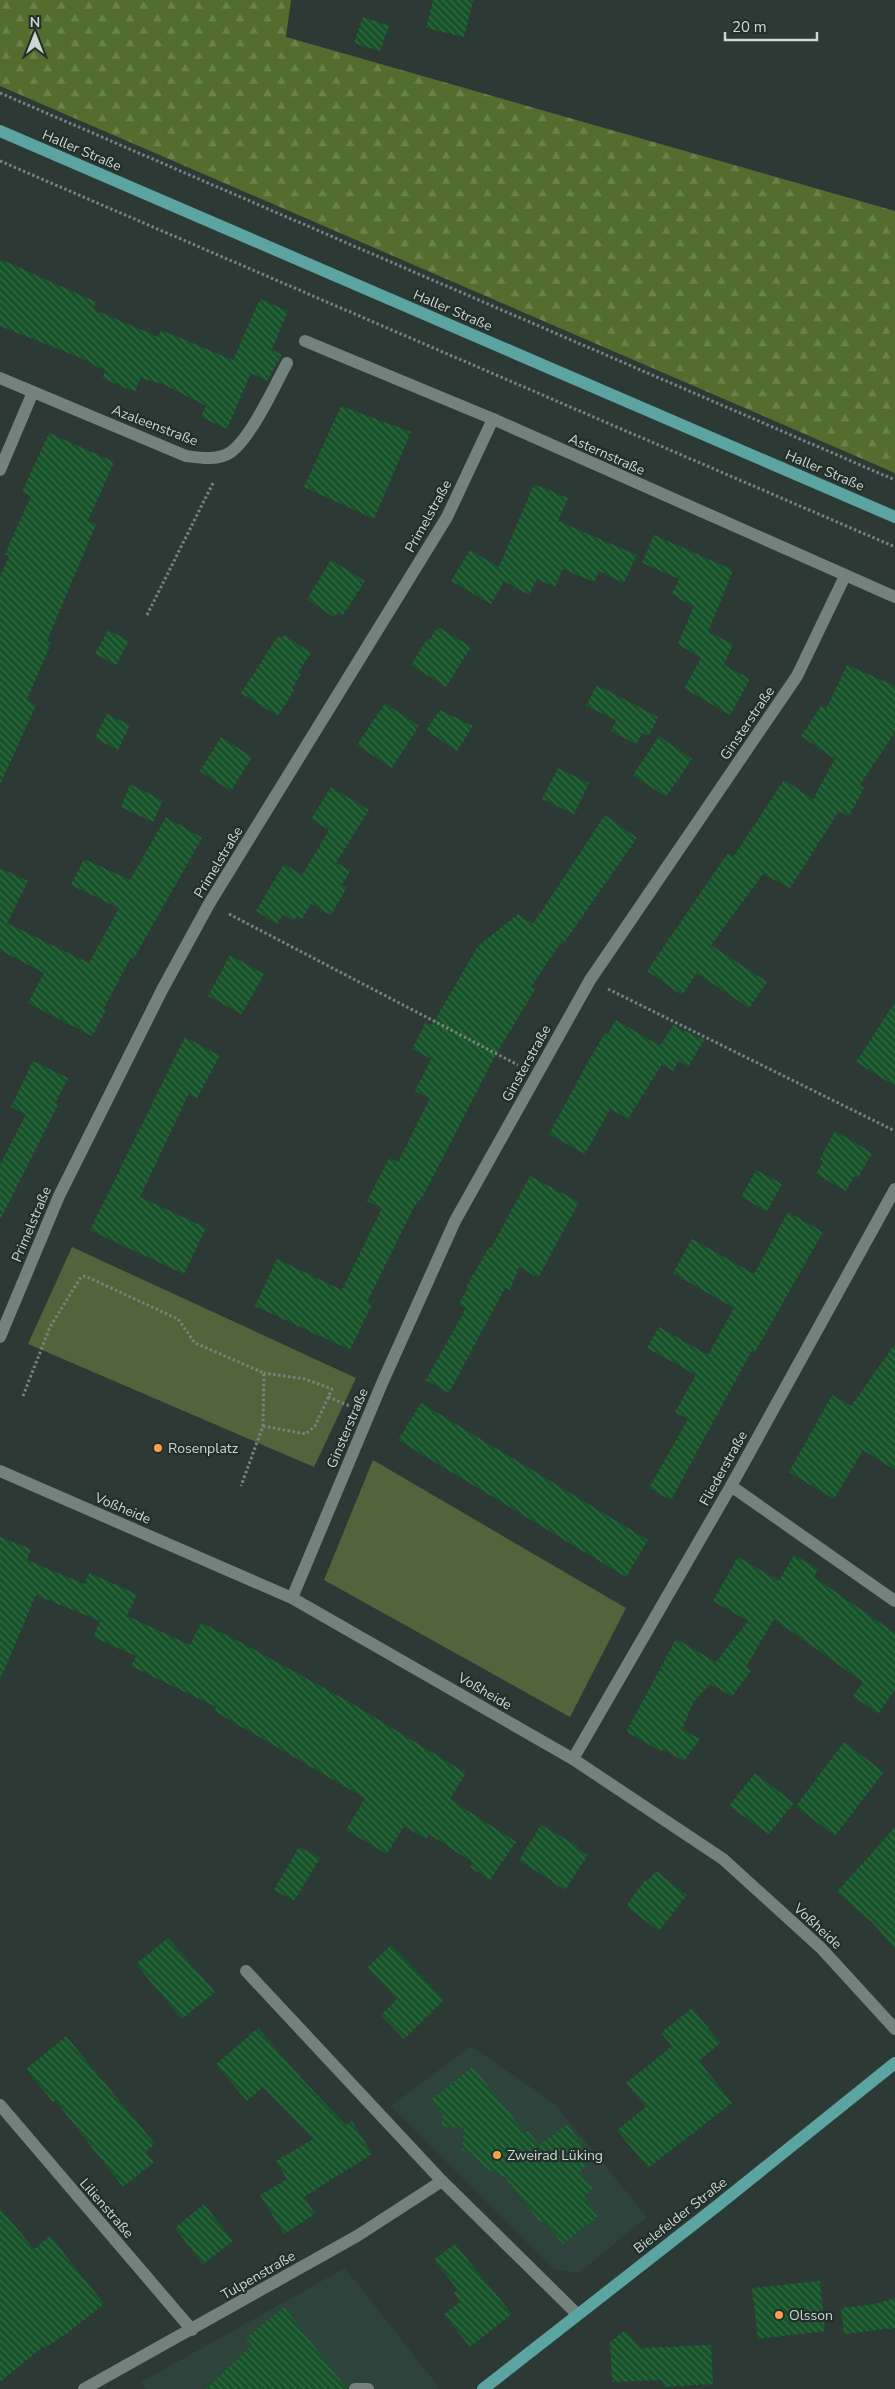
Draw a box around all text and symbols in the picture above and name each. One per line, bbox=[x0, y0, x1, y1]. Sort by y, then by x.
north arrow bbox=[10, 10, 60, 60]
scale bar bbox=[725, 10, 818, 42]
text: N bbox=[30, 13, 40, 32]
text: 20 m bbox=[732, 17, 767, 37]
street label: Haller Straße bbox=[39, 125, 124, 176]
street label: Haller Straße bbox=[410, 285, 495, 336]
street label: Azaleenstraße bbox=[109, 400, 201, 451]
street label: Asternstraße bbox=[565, 429, 648, 480]
street label: Haller Straße bbox=[782, 445, 867, 496]
street label: Primelstraße bbox=[401, 476, 456, 556]
street label: Ginsterstraße bbox=[716, 683, 779, 764]
street label: Primelstraße bbox=[190, 823, 247, 902]
street label: Ginsterstraße bbox=[497, 1021, 555, 1105]
street label: Primelstraße bbox=[7, 1183, 56, 1265]
street label: Ginsterstraße bbox=[322, 1385, 373, 1471]
street label: Fliederstraße bbox=[695, 1427, 752, 1509]
place label: Rosenplatz bbox=[168, 1439, 239, 1458]
marker: Rosenplatz bbox=[152, 1442, 164, 1454]
street label: Voßheide bbox=[91, 1488, 154, 1529]
street label: Voßheide bbox=[453, 1668, 515, 1715]
street label: Voßheide bbox=[789, 1898, 846, 1954]
place label: Zweirad Lüking bbox=[507, 2146, 603, 2165]
marker: Zweirad Lüking bbox=[491, 2149, 503, 2161]
street label: Bielefelder Straße bbox=[630, 2173, 731, 2258]
street label: Lilienstraße bbox=[75, 2174, 138, 2242]
street label: Tulpenstraße bbox=[218, 2246, 299, 2304]
place label: Olsson bbox=[789, 2306, 833, 2325]
marker: Olsson bbox=[773, 2309, 785, 2321]

